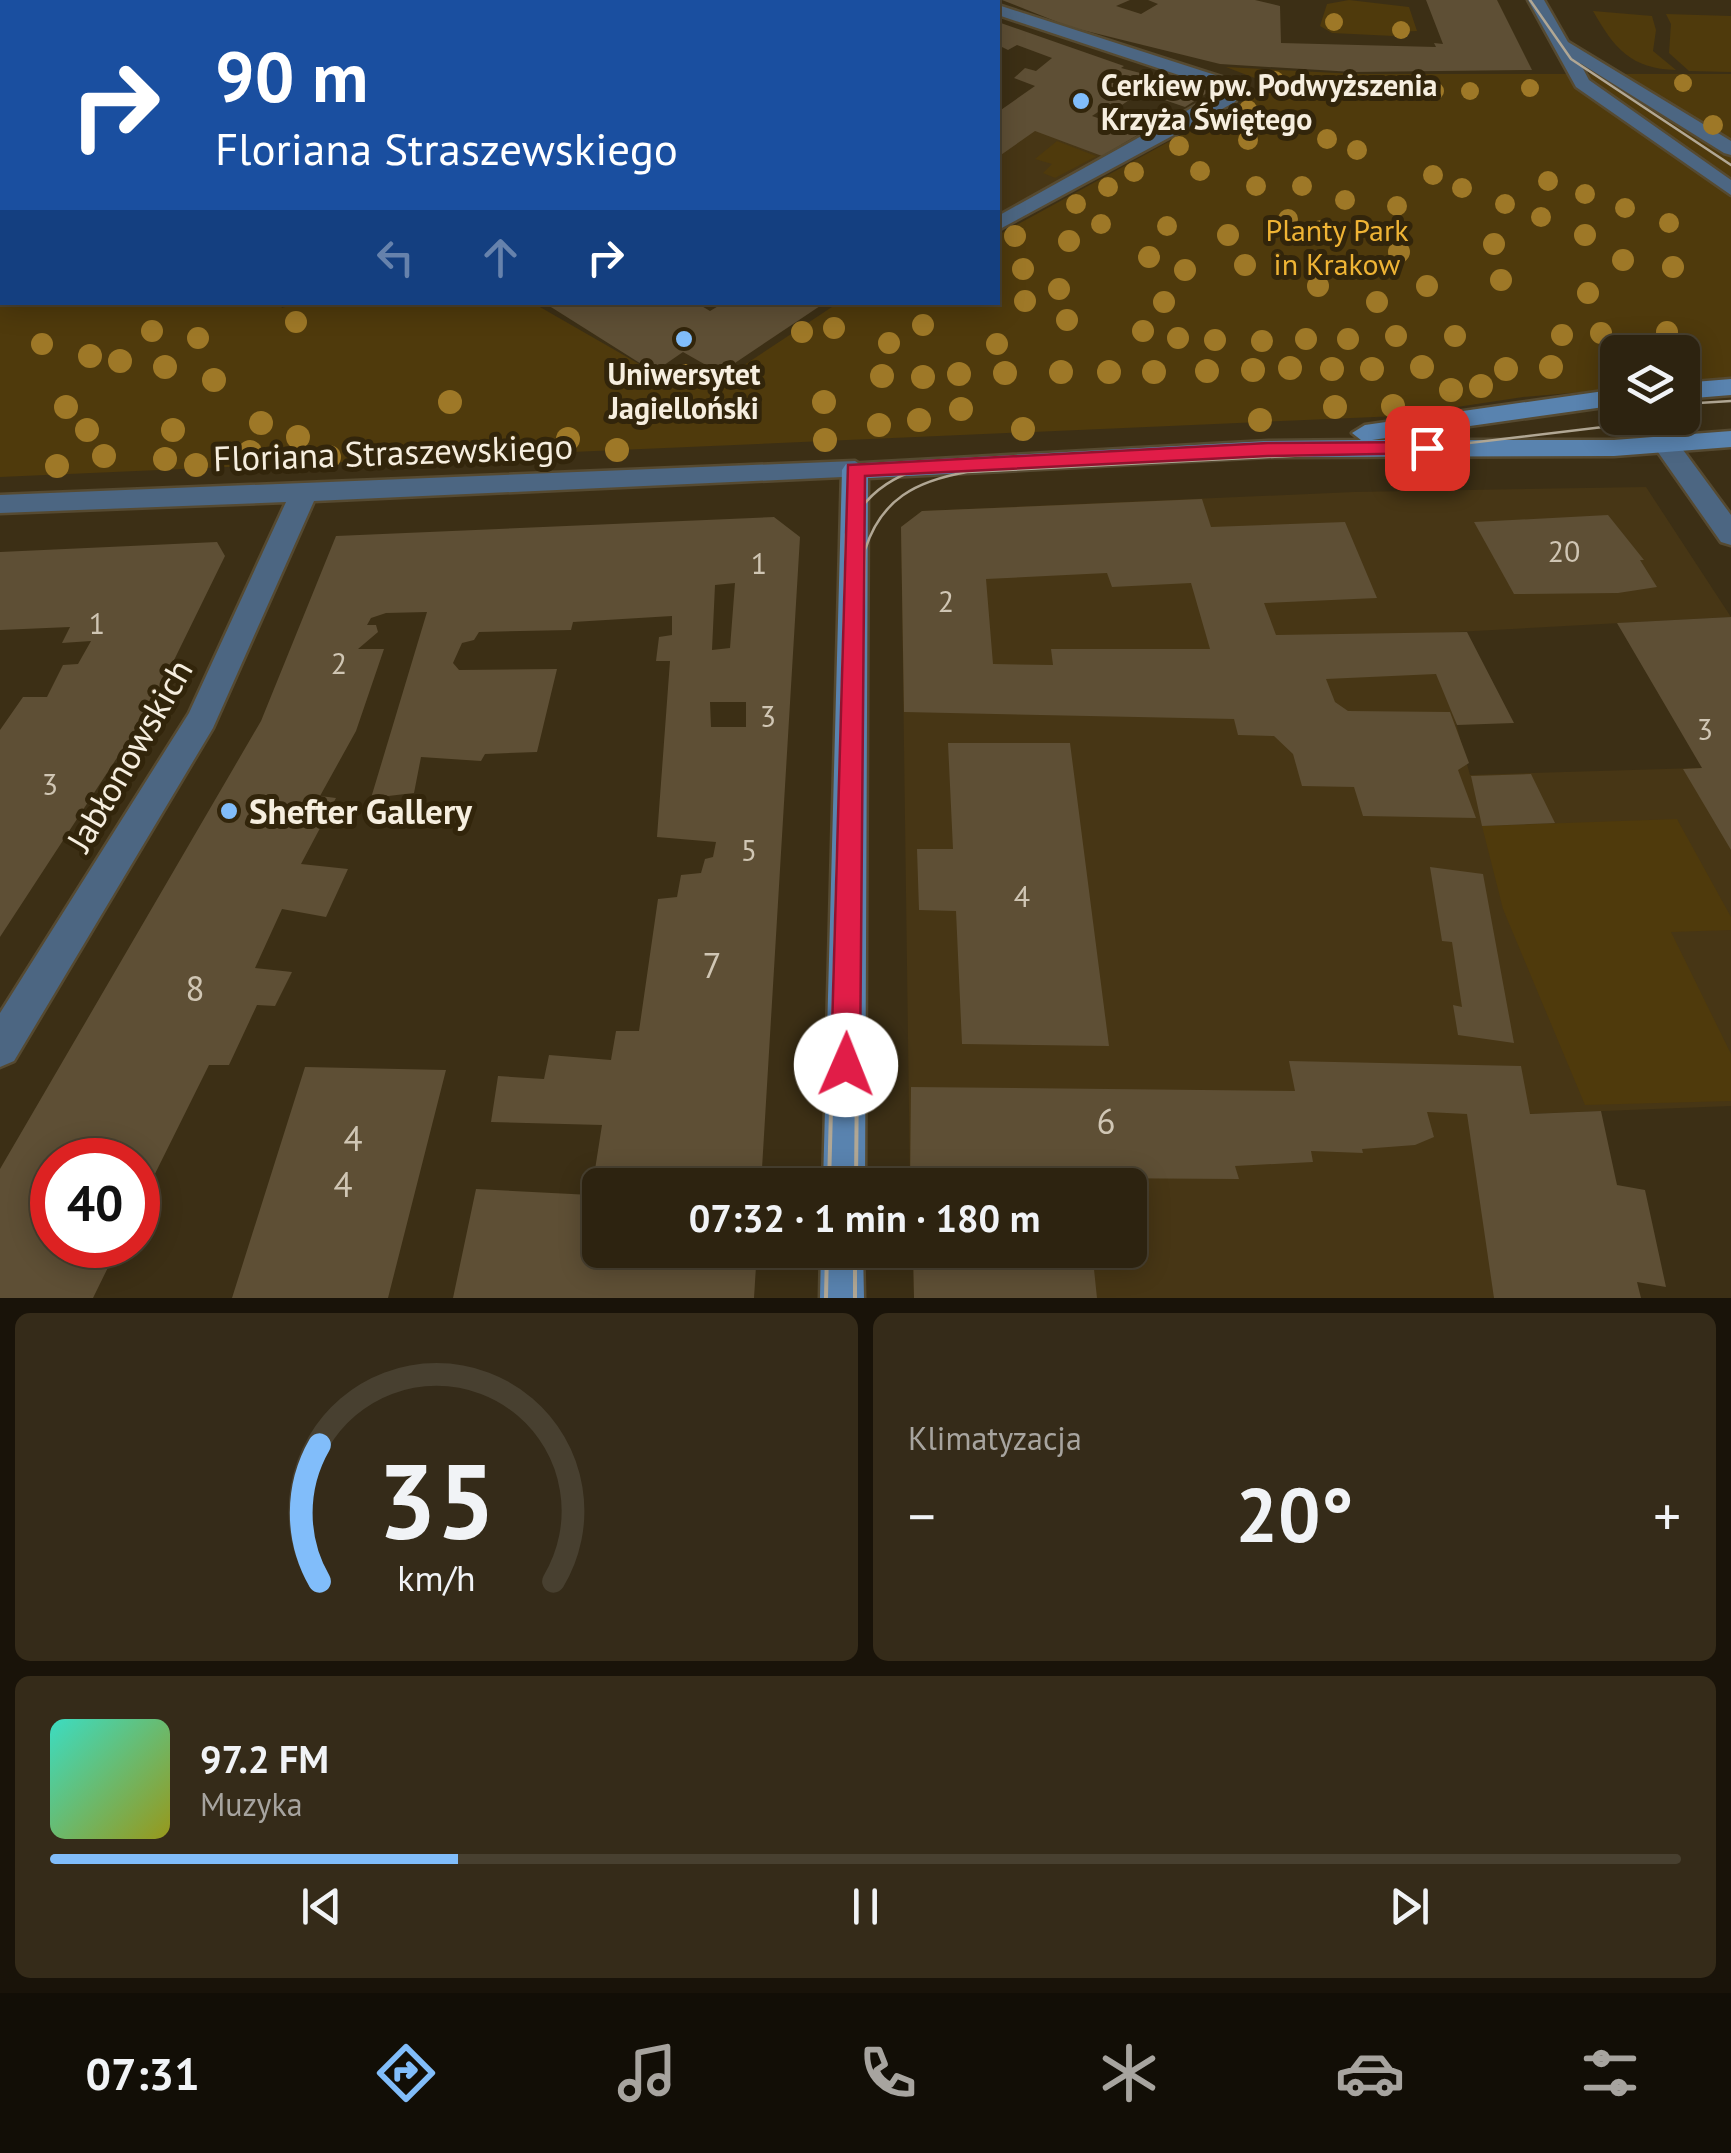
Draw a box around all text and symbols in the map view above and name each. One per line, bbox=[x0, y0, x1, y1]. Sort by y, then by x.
text: 90 m bbox=[215, 31, 368, 121]
icon: right bbox=[50, 40, 180, 170]
place label: Cerkiew pw. Podwyższenia Krzyża Świętego bbox=[1101, 65, 1437, 138]
marker: Cerkiew pw. Podwyższenia Krzyża Świętego bbox=[1070, 90, 1092, 112]
text: Floriana Straszewskiego bbox=[215, 119, 678, 177]
park label: Planty Park in Krakow bbox=[1265, 210, 1409, 283]
icon: left bbox=[368, 230, 423, 285]
icon: ahead bbox=[473, 230, 528, 285]
icon: right bbox=[578, 230, 633, 285]
marker: Uniwersytet Jagielloński bbox=[673, 328, 695, 350]
map controls bbox=[1600, 335, 1700, 435]
button: layers bbox=[1600, 335, 1700, 435]
place label: Uniwersytet Jagielloński bbox=[608, 354, 761, 427]
pin bbox=[1385, 406, 1470, 491]
icon: arrive bbox=[1400, 421, 1455, 476]
street label: Floriana Straszewskiego bbox=[212, 423, 574, 481]
house number: 20 bbox=[1548, 531, 1580, 570]
house number: 1 bbox=[751, 543, 767, 582]
house number: 2 bbox=[938, 581, 954, 620]
house number: 1 bbox=[89, 603, 105, 642]
house number: 2 bbox=[331, 643, 347, 682]
street label: Jabłonowskich bbox=[54, 651, 203, 861]
house number: 3 bbox=[760, 696, 776, 735]
house number: 3 bbox=[1697, 709, 1713, 748]
house number: 3 bbox=[42, 764, 58, 803]
place label: Shefter Gallery bbox=[249, 788, 473, 834]
marker: Shefter Gallery bbox=[218, 800, 240, 822]
house number: 5 bbox=[741, 830, 757, 869]
house number: 4 bbox=[1014, 876, 1030, 915]
house number: 7 bbox=[702, 942, 722, 988]
house number: 8 bbox=[185, 965, 205, 1011]
position arrow bbox=[794, 1013, 898, 1117]
house number: 6 bbox=[1096, 1098, 1116, 1144]
house number: 4 bbox=[343, 1115, 363, 1161]
speed limit sign: 40 bbox=[30, 1138, 160, 1268]
house number: 4 bbox=[333, 1161, 353, 1207]
text: 07:32 · 1 min · 180 m bbox=[689, 1193, 1040, 1242]
text: Klimatyzacja bbox=[908, 1417, 1082, 1459]
text: 35 bbox=[378, 1433, 495, 1568]
text: 20° bbox=[1236, 1466, 1353, 1563]
text: − bbox=[908, 1480, 936, 1551]
text: + bbox=[1653, 1480, 1681, 1551]
text: km/h bbox=[397, 1555, 476, 1601]
text: 97.2 FM bbox=[200, 1734, 329, 1783]
text: Muzyka bbox=[200, 1783, 303, 1825]
icon: previous bbox=[294, 1879, 349, 1934]
icon: pause bbox=[838, 1879, 893, 1934]
icon: next bbox=[1382, 1879, 1437, 1934]
icon: directions bbox=[371, 2038, 441, 2108]
icon: music bbox=[612, 2038, 682, 2108]
icon: phone bbox=[853, 2038, 923, 2108]
icon: climate bbox=[1094, 2038, 1164, 2108]
icon: car bbox=[1335, 2038, 1405, 2108]
icon: filters bbox=[1575, 2038, 1645, 2108]
text: 07:31 bbox=[85, 2044, 200, 2102]

